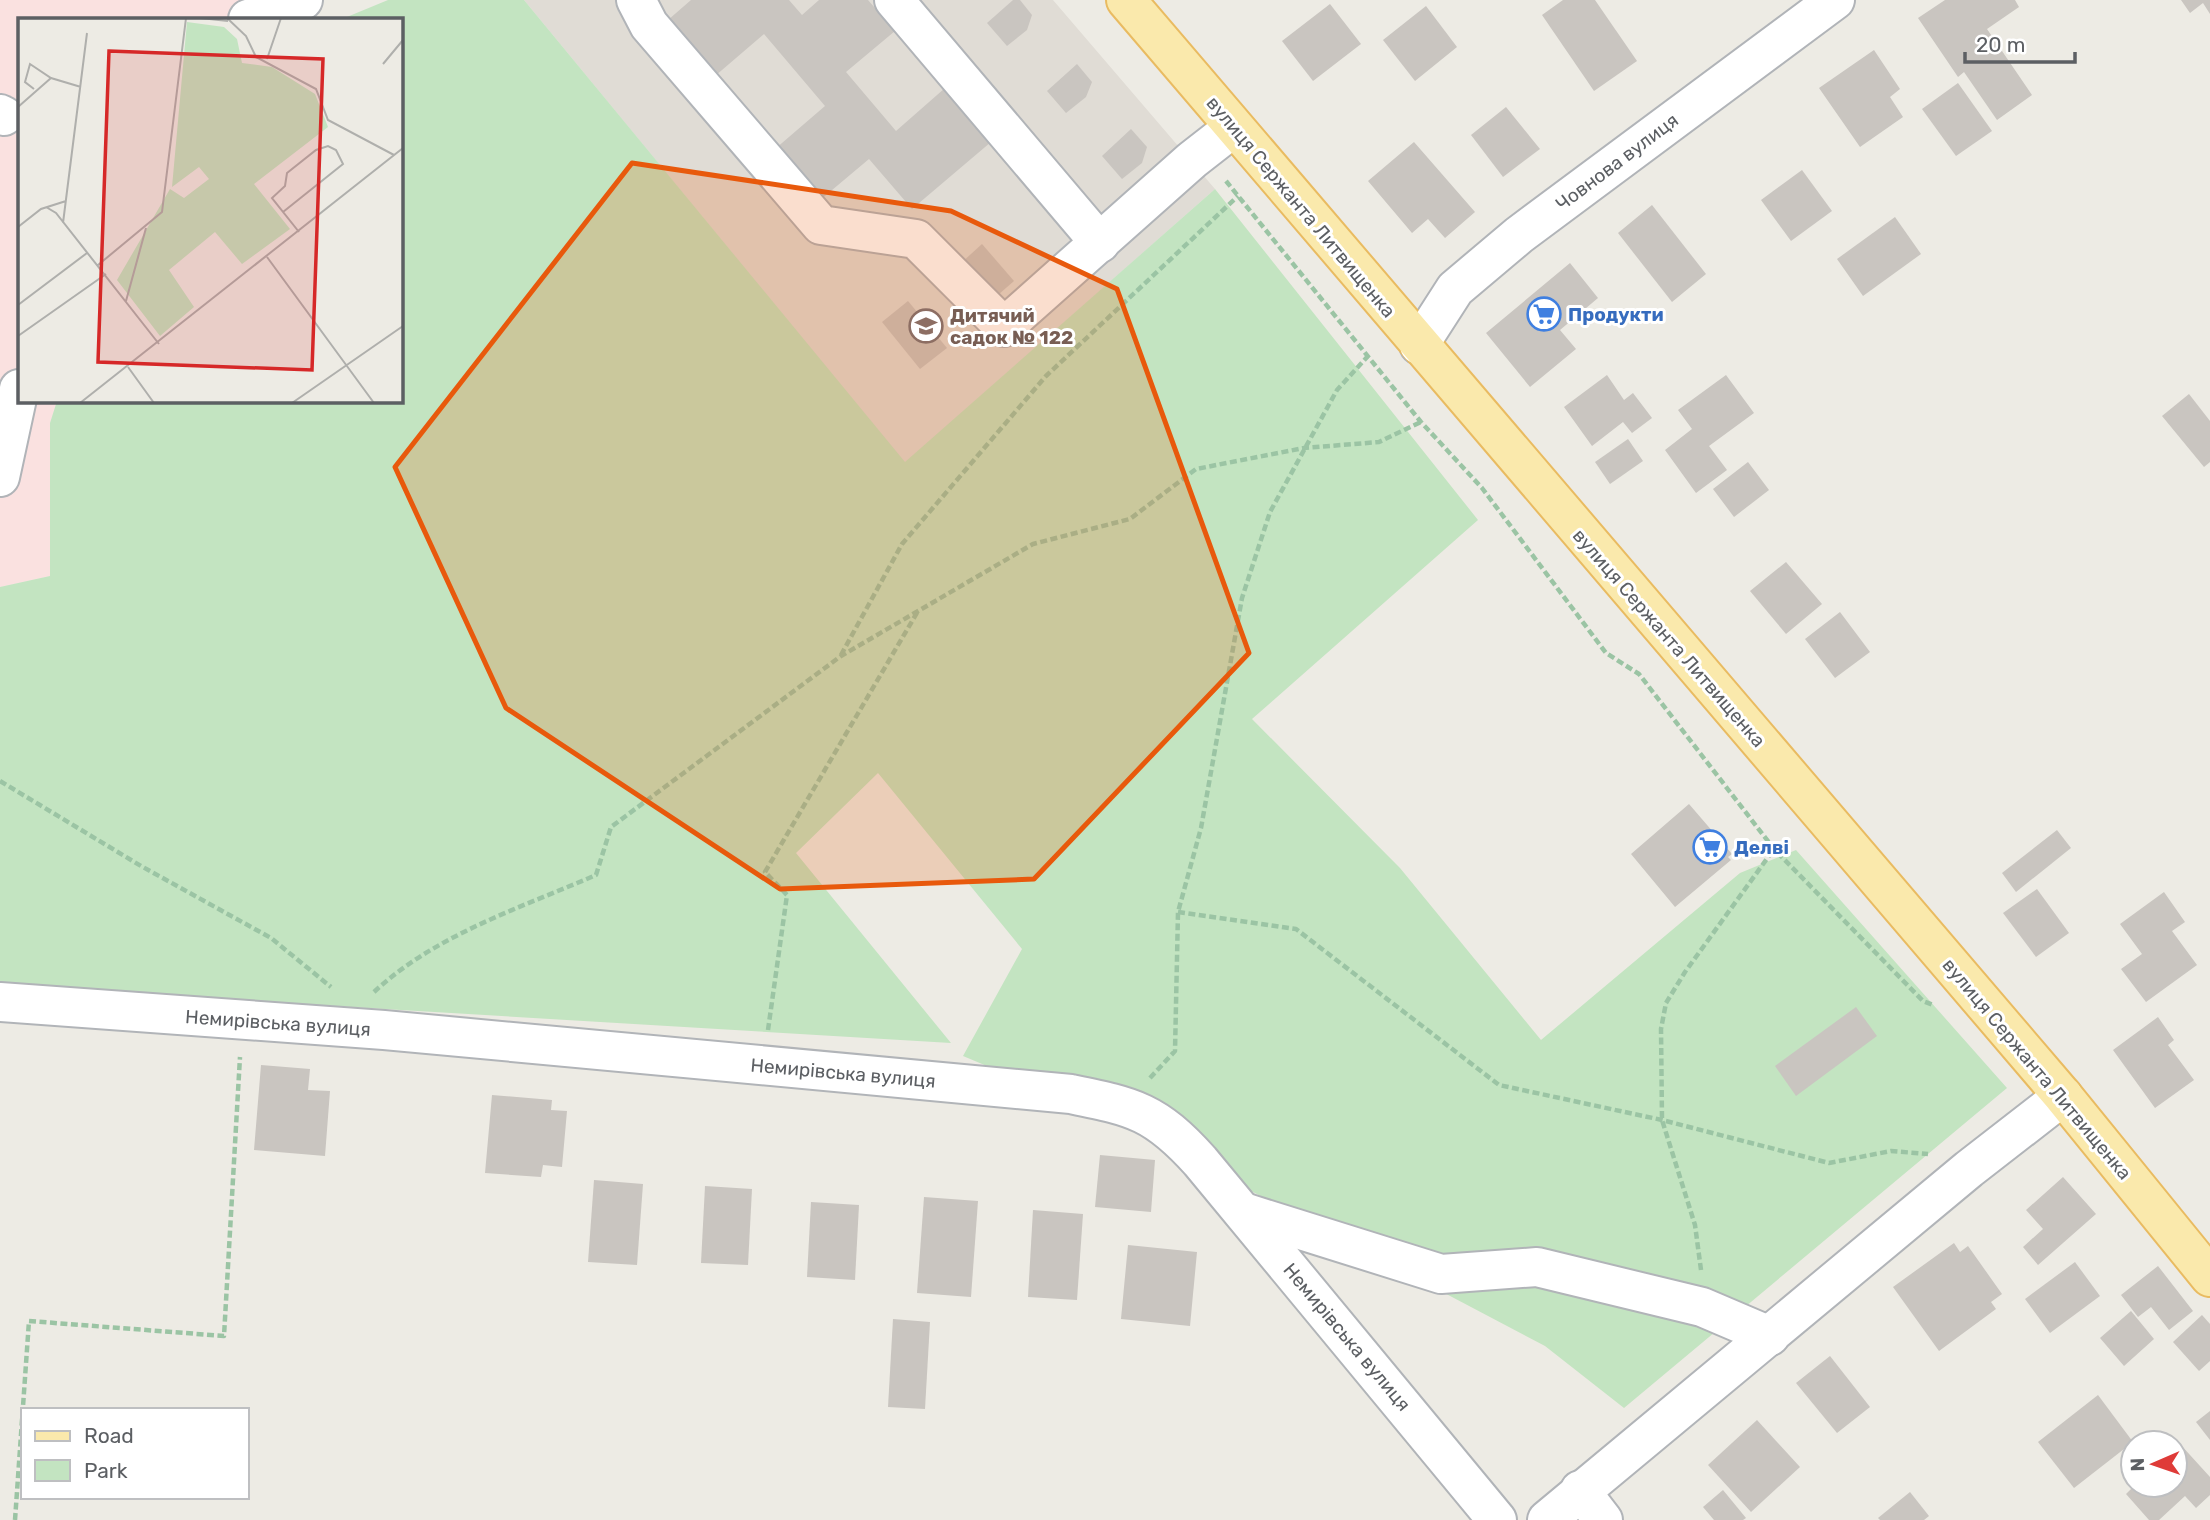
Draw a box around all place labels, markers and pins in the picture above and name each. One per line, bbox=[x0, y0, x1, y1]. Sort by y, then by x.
supermarket icon: Продукти bbox=[1525, 295, 1563, 333]
place label: Продукти bbox=[1568, 303, 1664, 326]
place label: Дитячий садок № 122 bbox=[950, 304, 1073, 349]
school or university icon: Дитячий садок № 122 bbox=[907, 307, 945, 345]
supermarket icon: Делві bbox=[1691, 828, 1729, 866]
place label: Делві bbox=[1734, 836, 1789, 859]

